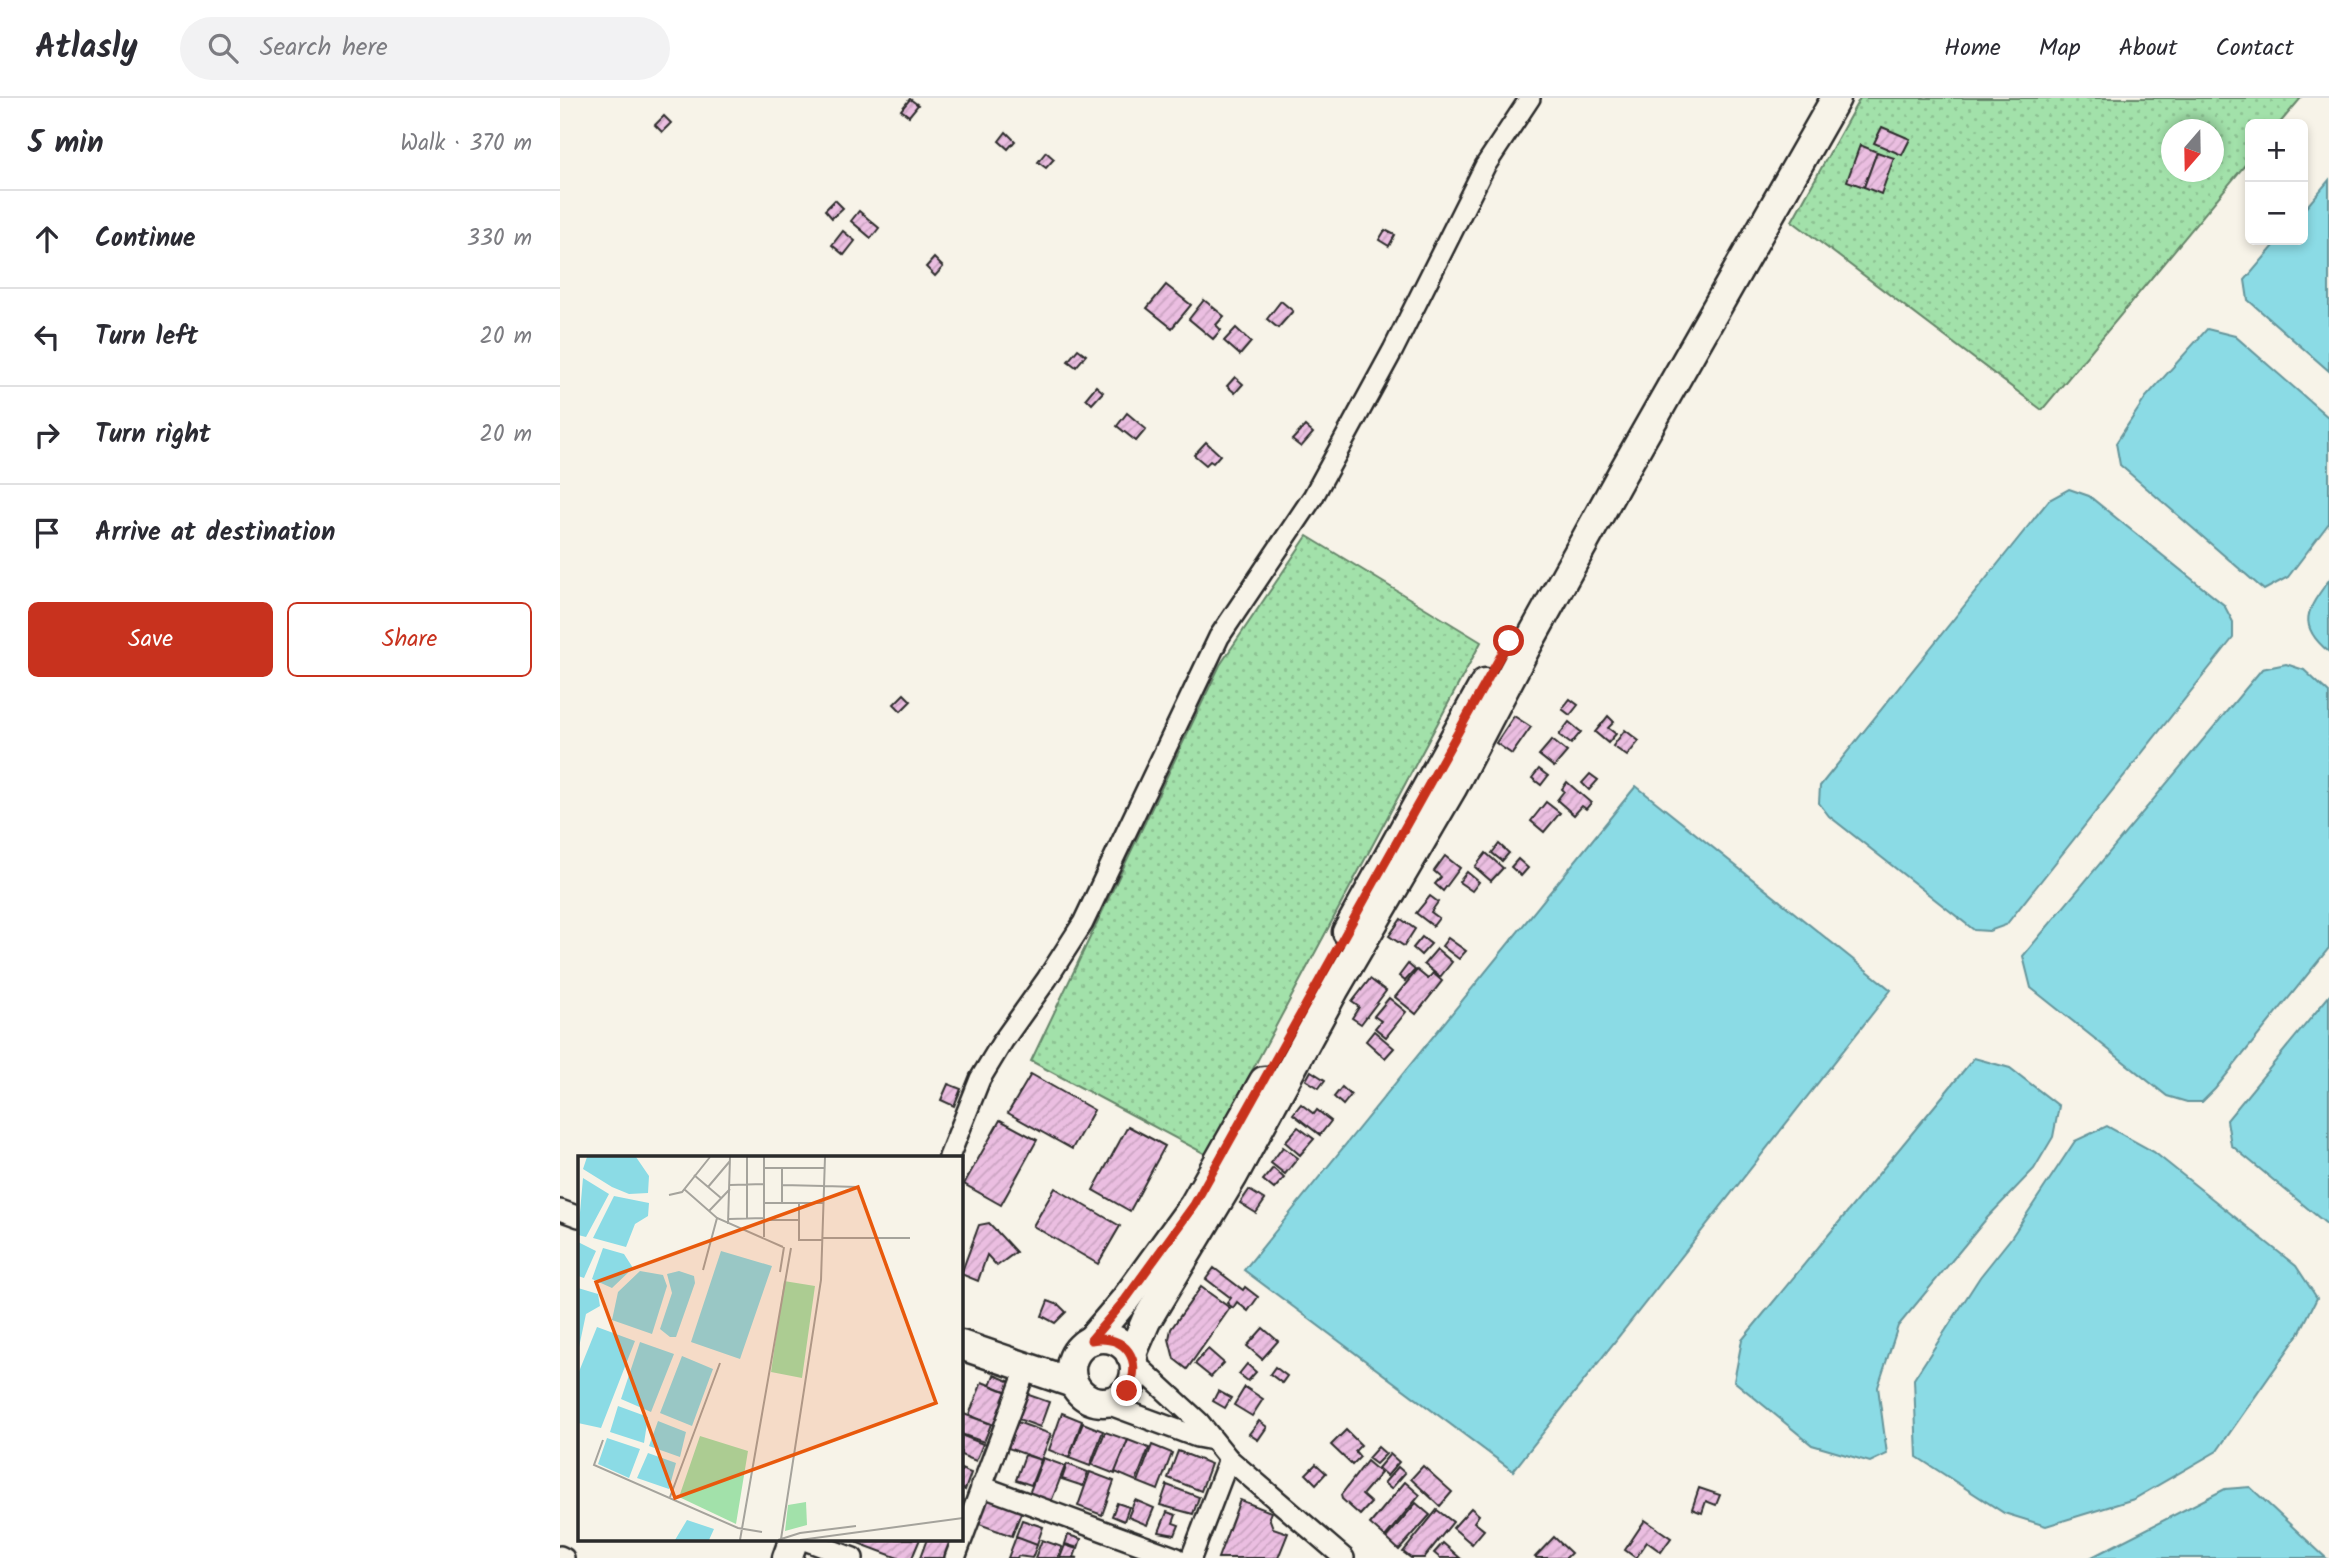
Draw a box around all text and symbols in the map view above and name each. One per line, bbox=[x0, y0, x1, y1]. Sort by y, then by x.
search box bbox=[180, 17, 670, 80]
text: Atlasly bbox=[35, 22, 138, 75]
text: Search here bbox=[260, 27, 388, 69]
icon: search bbox=[204, 29, 242, 67]
text: Home bbox=[1944, 29, 2001, 68]
text: Map bbox=[2039, 29, 2081, 68]
text: About bbox=[2119, 29, 2177, 68]
text: Contact bbox=[2215, 29, 2294, 68]
north arrow bbox=[2161, 119, 2224, 182]
map controls bbox=[2245, 119, 2308, 245]
button: + bbox=[2245, 119, 2308, 182]
text: 5 min bbox=[28, 120, 104, 168]
text: Walk · 370 m bbox=[400, 126, 532, 162]
button: − bbox=[2245, 182, 2308, 245]
text: Continue bbox=[95, 218, 196, 260]
icon: ahead bbox=[28, 220, 66, 258]
text: 330 m bbox=[467, 221, 532, 257]
text: Turn left bbox=[95, 316, 198, 358]
icon: left bbox=[28, 318, 66, 356]
text: 20 m bbox=[480, 319, 532, 355]
text: Turn right bbox=[95, 414, 211, 456]
icon: right bbox=[28, 416, 66, 454]
text: 20 m bbox=[480, 417, 532, 453]
text: Arrive at destination bbox=[95, 512, 335, 554]
icon: arrive bbox=[28, 514, 66, 552]
button: Save bbox=[28, 602, 273, 677]
button: Share bbox=[287, 602, 532, 677]
route start bbox=[1493, 625, 1524, 656]
inset map bbox=[578, 1156, 962, 1540]
route end bbox=[1111, 1375, 1142, 1406]

